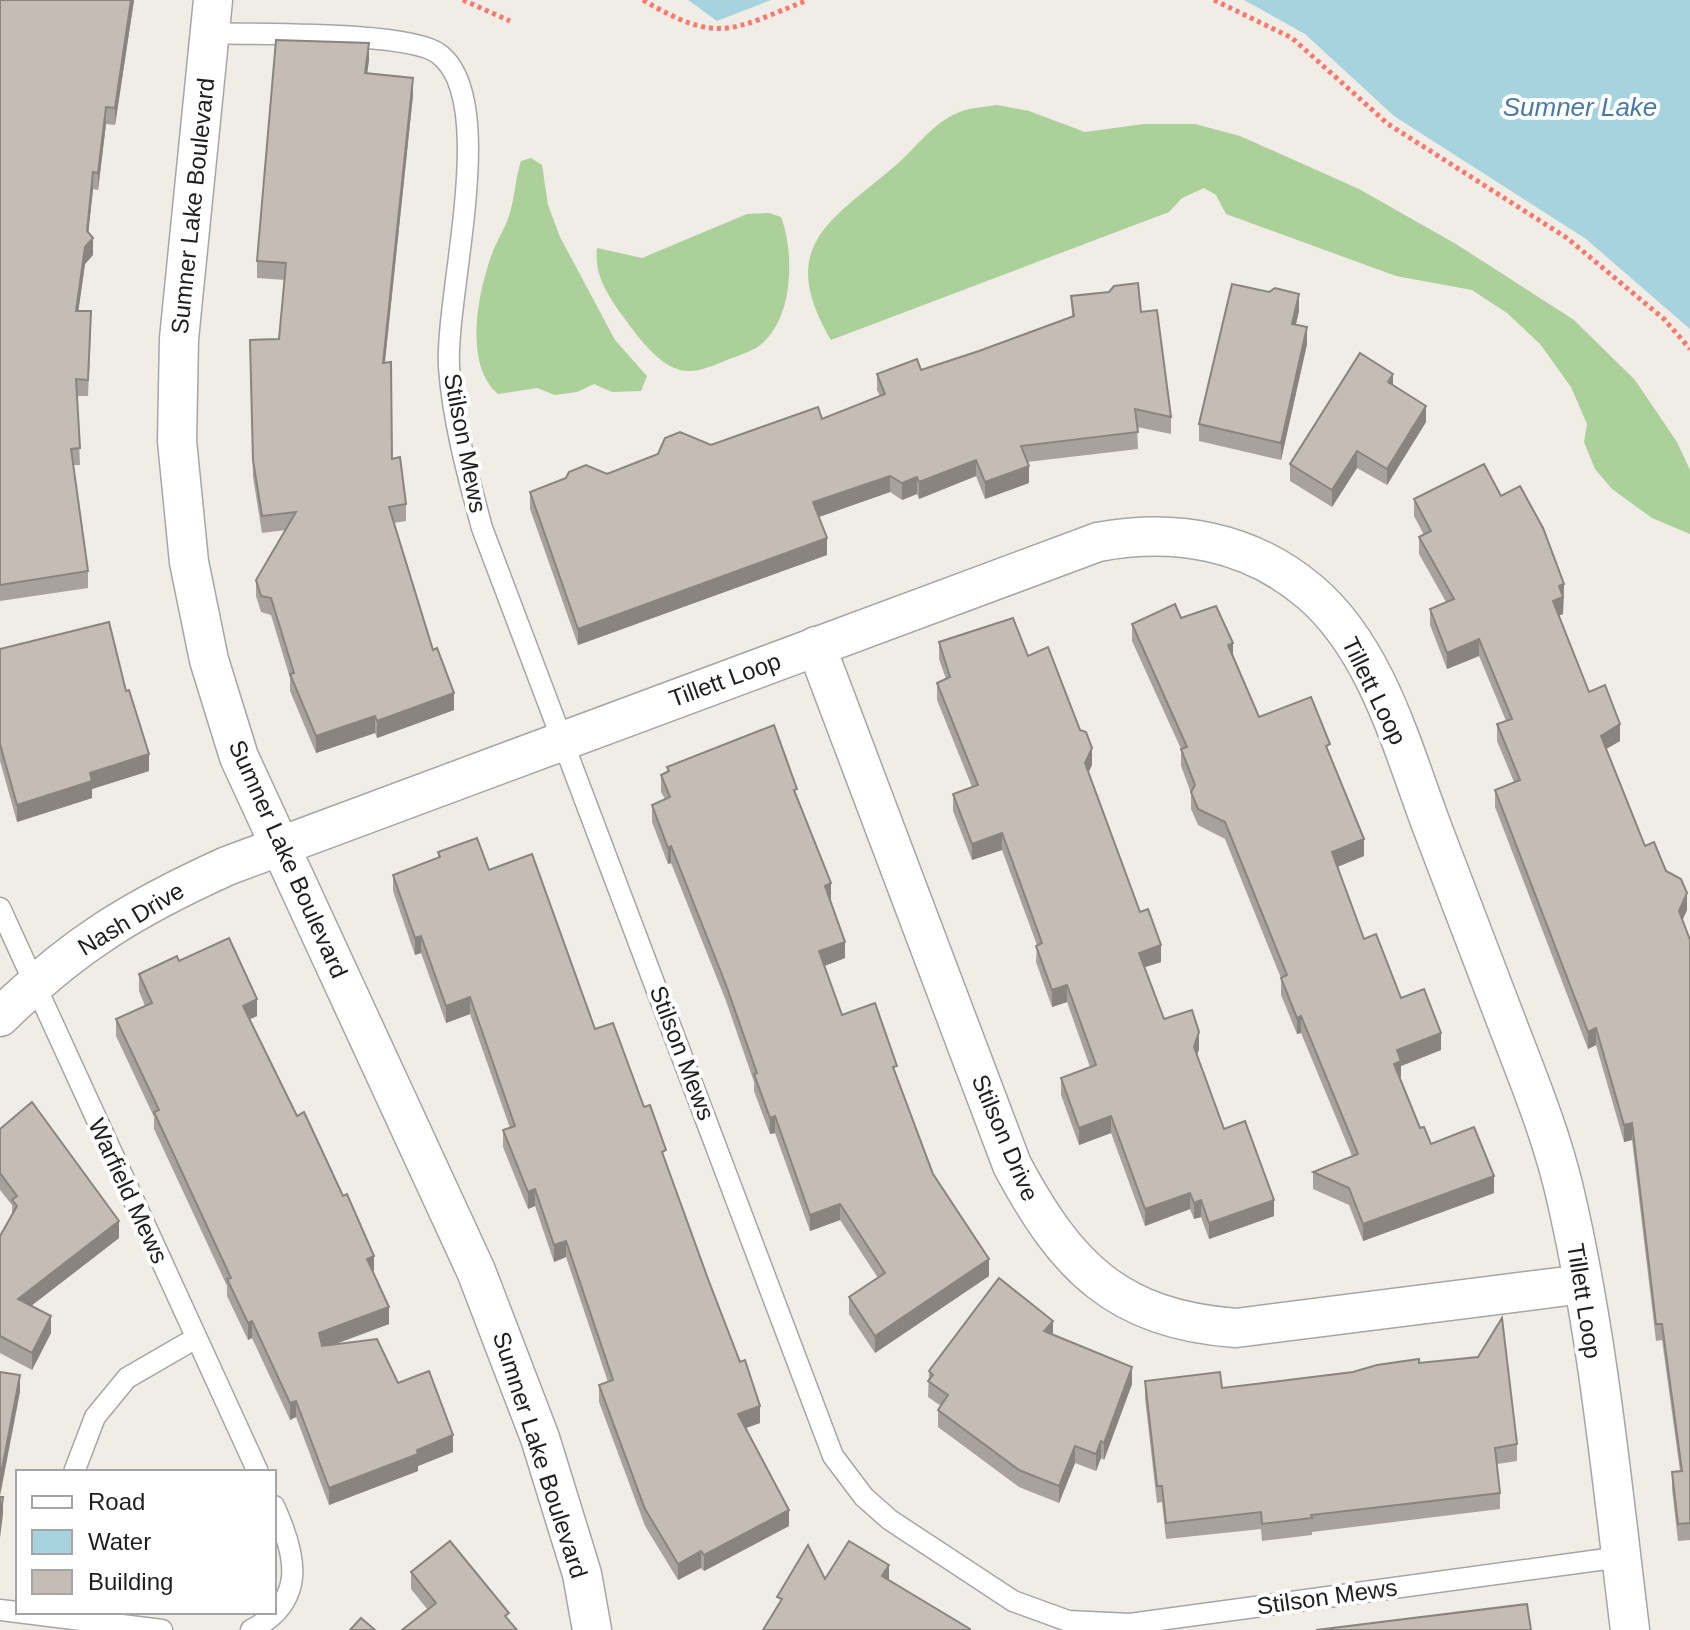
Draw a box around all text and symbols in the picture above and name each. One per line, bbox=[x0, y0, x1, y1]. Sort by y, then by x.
street label: Sumner Lake Boulevard bbox=[166, 76, 219, 335]
water label: Sumner Lake bbox=[1503, 92, 1657, 122]
street label: Stilson Mews bbox=[439, 371, 492, 515]
street label: Tillett Loop bbox=[1337, 633, 1412, 749]
street label: Tillett Loop bbox=[665, 647, 784, 712]
street label: Sumner Lake Boulevard bbox=[224, 736, 353, 982]
street label: Nash Drive bbox=[73, 876, 189, 961]
street label: Stilson Mews bbox=[645, 982, 720, 1124]
street label: Stilson Drive bbox=[967, 1071, 1044, 1205]
street label: Warfield Mews bbox=[83, 1114, 174, 1267]
street label: Tillett Loop bbox=[1562, 1241, 1607, 1361]
street label: Sumner Lake Boulevard bbox=[488, 1328, 593, 1581]
legend bbox=[16, 1470, 276, 1614]
text: Road bbox=[88, 1488, 145, 1515]
text: Water bbox=[88, 1528, 151, 1555]
text: Building bbox=[88, 1568, 173, 1595]
street label: Stilson Mews bbox=[1255, 1573, 1399, 1620]

